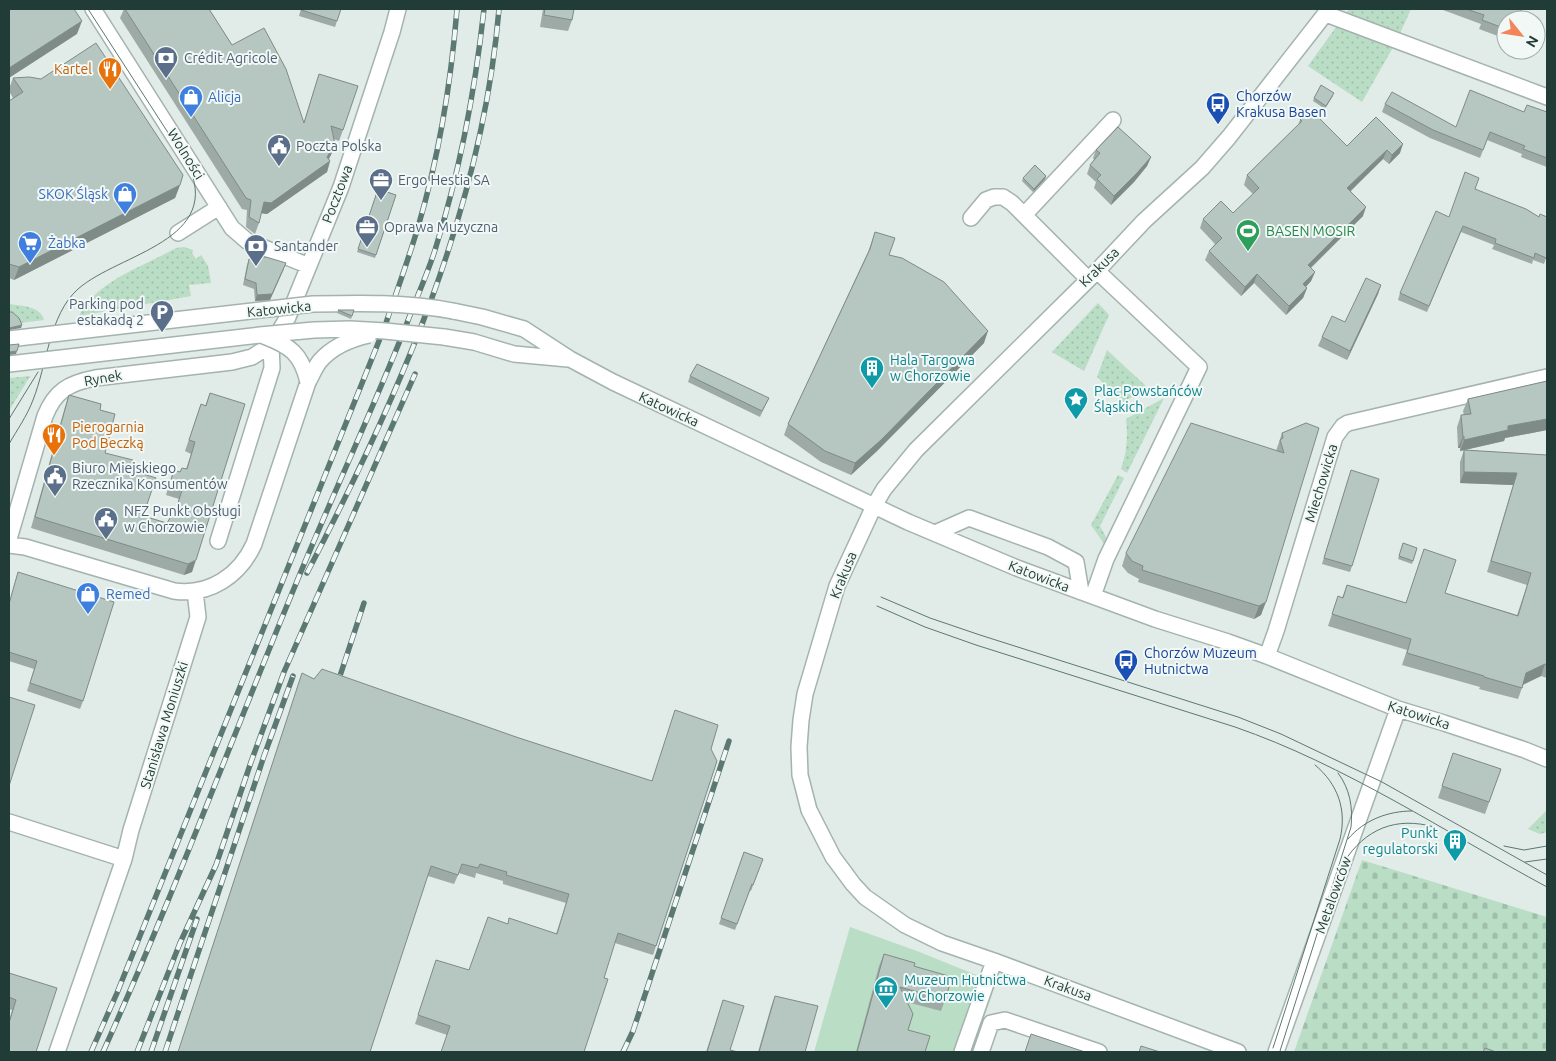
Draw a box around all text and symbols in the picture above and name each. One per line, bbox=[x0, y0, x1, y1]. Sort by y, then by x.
north arrow bbox=[1496, 10, 1546, 60]
text: N bbox=[1523, 33, 1542, 50]
bank icon: Crédit Agricole bbox=[153, 45, 179, 79]
place label: Crédit Agricole bbox=[184, 50, 278, 66]
restaurant icon: Kartel bbox=[97, 56, 123, 90]
place label: Kartel bbox=[54, 61, 92, 77]
shop icon: Alicja bbox=[178, 84, 204, 118]
place label: Chorzów Krakusa Basen bbox=[1236, 88, 1326, 120]
place label: Alicja bbox=[208, 89, 241, 105]
bus stop icon: Chorzów Krakusa Basen bbox=[1205, 91, 1231, 125]
street label: Wolności bbox=[164, 126, 208, 182]
public building icon: Poczta Polska bbox=[266, 133, 292, 167]
place label: Poczta Polska bbox=[296, 138, 382, 154]
street label: Pocztowa bbox=[319, 163, 355, 225]
office icon: Ergo Hestia SA bbox=[368, 167, 394, 201]
place label: Ergo Hestia SA bbox=[398, 172, 490, 188]
shop icon: SKOK Śląsk bbox=[112, 181, 138, 215]
place label: SKOK Śląsk bbox=[39, 185, 108, 202]
office icon: Oprawa Muzyczna bbox=[354, 214, 380, 248]
sports icon: BASEN MOSIR bbox=[1235, 218, 1261, 252]
place label: Oprawa Muzyczna bbox=[384, 219, 498, 235]
place label: BASEN MOSIR bbox=[1266, 223, 1356, 239]
supermarket icon: Żabka bbox=[17, 230, 43, 264]
bank icon: Santander bbox=[243, 233, 269, 267]
place label: Żabka bbox=[48, 235, 86, 251]
place label: Santander bbox=[274, 238, 339, 254]
street label: Krakusa bbox=[1076, 244, 1122, 290]
place label: Parking pod estakadą 2 bbox=[69, 296, 144, 328]
street label: Katowicka bbox=[246, 298, 312, 320]
parking icon: Parking pod estakadą 2 bbox=[149, 299, 175, 333]
place label: Hala Targowa w Chorzowie bbox=[890, 352, 975, 384]
building icon: Hala Targowa w Chorzowie bbox=[859, 355, 885, 389]
street label: Rynek bbox=[83, 367, 123, 389]
place label: Plac Powstańców Śląskich bbox=[1094, 383, 1203, 415]
place icon: Plac Powstańców Śląskich bbox=[1063, 386, 1089, 420]
street label: Katowicka bbox=[636, 388, 702, 430]
place label: Pierogarnia Pod Beczką bbox=[72, 419, 144, 451]
restaurant icon: Pierogarnia Pod Beczką bbox=[41, 422, 67, 456]
street label: Miechowicka bbox=[1302, 442, 1340, 524]
place label: Biuro Miejskiego Rzecznika Konsumentów bbox=[72, 460, 228, 492]
public building icon: Biuro Miejskiego Rzecznika Konsumentów bbox=[42, 463, 68, 497]
place label: NFZ Punkt Obsługi w Chorzowie bbox=[124, 503, 241, 535]
public building icon: NFZ Punkt Obsługi w Chorzowie bbox=[93, 506, 119, 540]
street label: Krakusa bbox=[826, 549, 860, 601]
street label: Katowicka bbox=[1006, 557, 1072, 595]
shop icon: Remed bbox=[75, 581, 101, 615]
place label: Remed bbox=[106, 586, 150, 602]
place label: Chorzów Muzeum Hutnictwa bbox=[1144, 645, 1257, 677]
bus stop icon: Chorzów Muzeum Hutnictwa bbox=[1113, 648, 1139, 682]
street label: Stanisława Moniuszki bbox=[137, 659, 191, 791]
street label: Katowicka bbox=[1386, 697, 1452, 733]
place label: Punkt regulatorski bbox=[1363, 825, 1438, 857]
building icon: Punkt regulatorski bbox=[1442, 828, 1468, 862]
street label: Metalowców bbox=[1312, 854, 1354, 936]
place label: Muzeum Hutnictwa w Chorzowie bbox=[904, 972, 1026, 1004]
street label: Krakusa bbox=[1042, 972, 1094, 1004]
museum icon: Muzeum Hutnictwa w Chorzowie bbox=[873, 975, 899, 1009]

